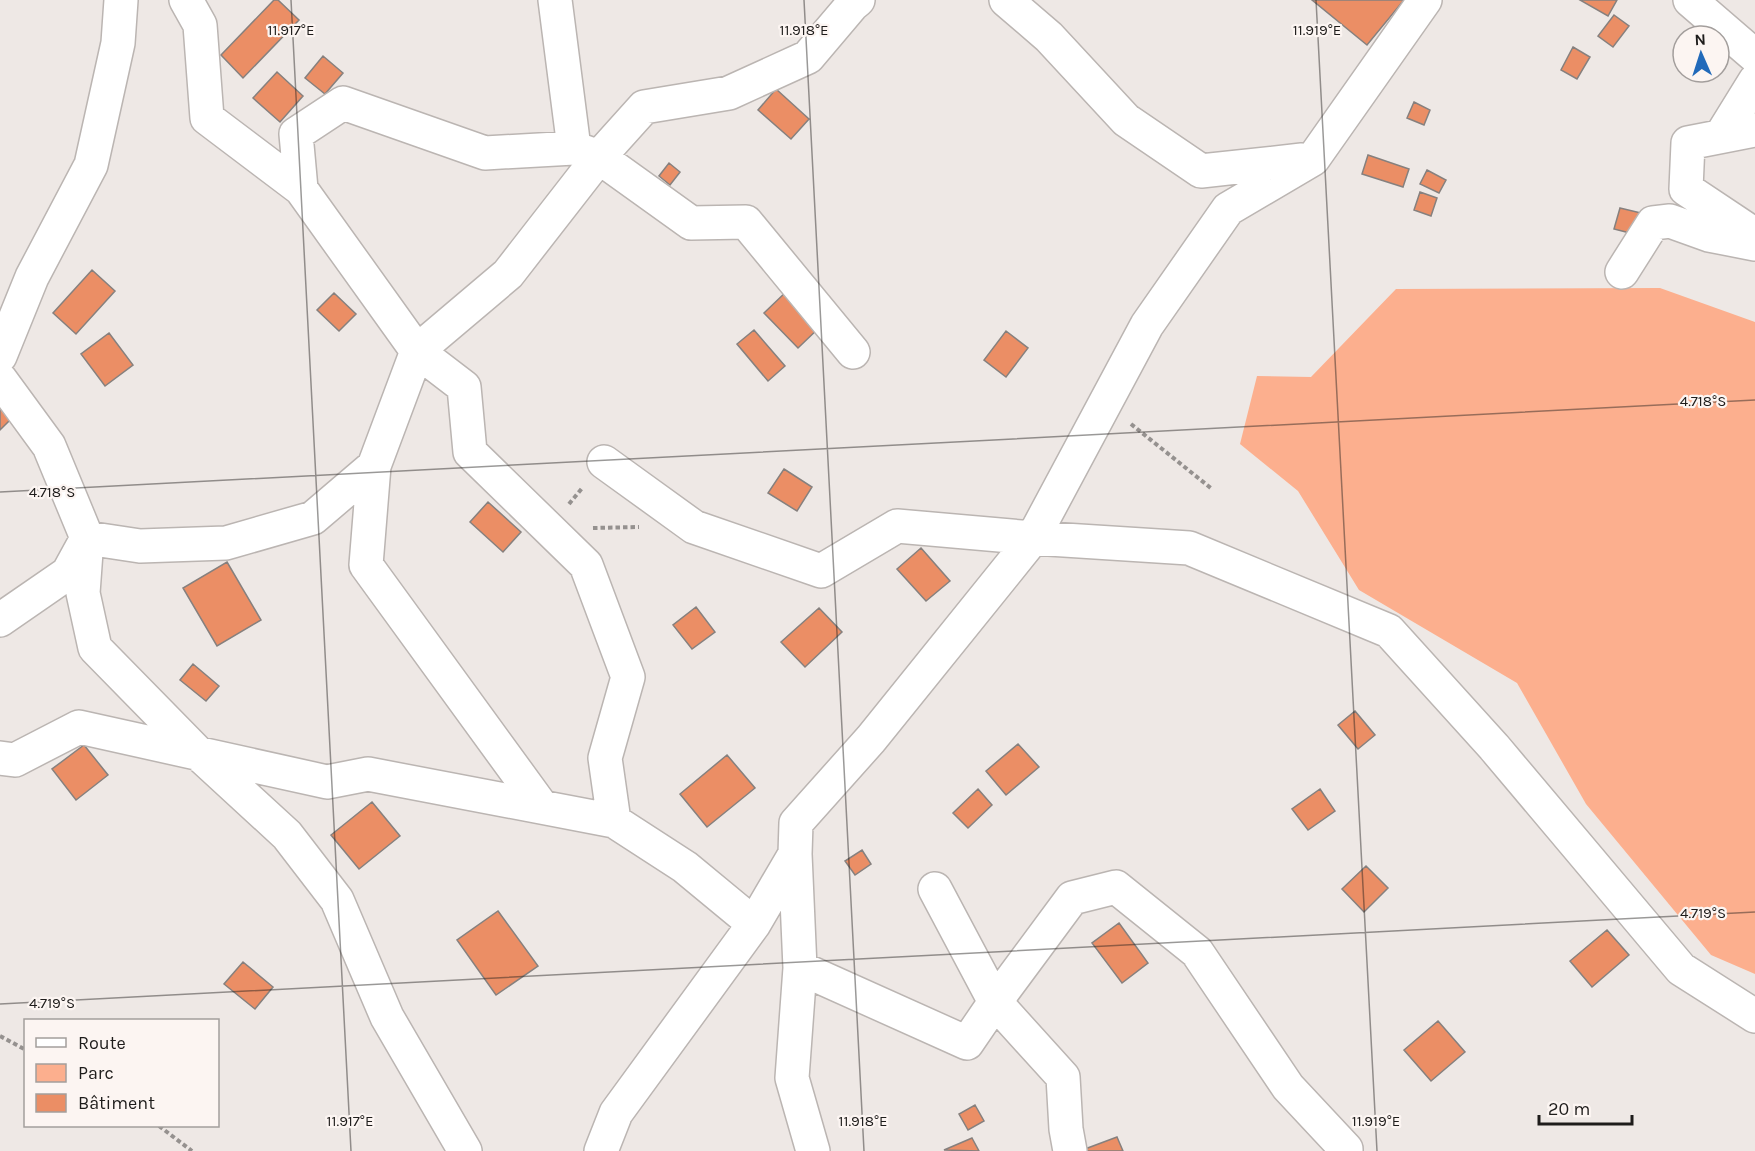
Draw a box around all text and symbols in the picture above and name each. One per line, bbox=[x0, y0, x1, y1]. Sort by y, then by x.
text: 11.917°E bbox=[268, 21, 314, 39]
text: 11.918°E bbox=[779, 21, 829, 39]
text: 11.919°E bbox=[1293, 21, 1341, 39]
north arrow bbox=[1671, 24, 1731, 84]
text: N bbox=[1694, 30, 1706, 49]
text: 4.718°S bbox=[1680, 392, 1726, 410]
text: 4.718°S bbox=[29, 483, 75, 501]
text: 4.719°S bbox=[1680, 904, 1726, 922]
text: 4.719°S bbox=[29, 994, 75, 1012]
legend bbox=[24, 1019, 219, 1127]
text: Route bbox=[78, 1032, 126, 1054]
text: Parc bbox=[78, 1062, 114, 1084]
scale bar bbox=[1539, 1088, 1632, 1126]
text: Bâtiment bbox=[78, 1092, 155, 1114]
text: 20 m bbox=[1548, 1098, 1590, 1120]
text: 11.917°E bbox=[327, 1112, 373, 1130]
text: 11.918°E bbox=[838, 1112, 888, 1130]
text: 11.919°E bbox=[1352, 1112, 1400, 1130]

